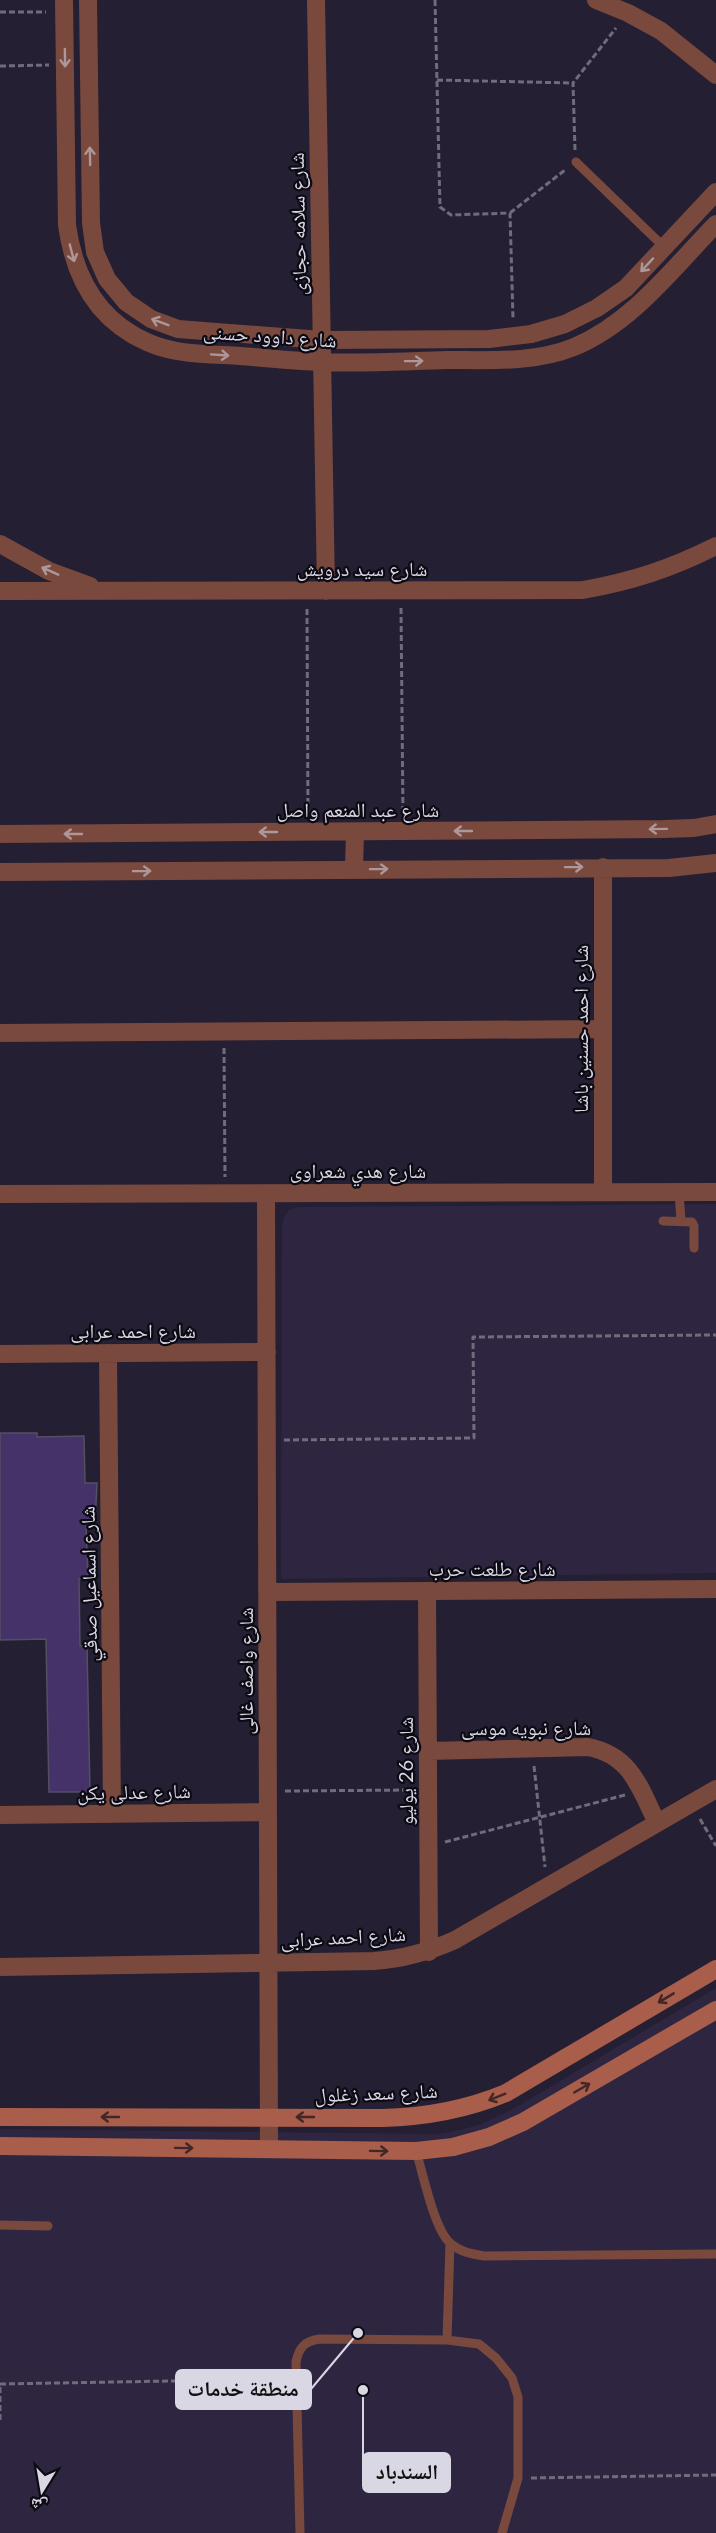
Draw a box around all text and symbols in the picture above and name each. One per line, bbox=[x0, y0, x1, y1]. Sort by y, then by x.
one-way arrow bbox=[59, 48, 71, 68]
one-way arrow bbox=[84, 147, 96, 167]
street label: شارع سلامه حجازى bbox=[284, 152, 312, 296]
one-way arrow bbox=[67, 243, 78, 262]
one-way arrow bbox=[640, 258, 654, 273]
one-way arrow bbox=[151, 316, 170, 327]
street label: شارع داوود حسنى bbox=[202, 318, 338, 354]
one-way arrow bbox=[209, 349, 229, 360]
one-way arrow bbox=[404, 355, 424, 367]
street label: شارع سيد درويش bbox=[297, 556, 427, 582]
one-way arrow bbox=[41, 564, 59, 576]
street label: شارع عبد المنعم واصل bbox=[277, 797, 439, 824]
one-way arrow bbox=[648, 823, 668, 835]
one-way arrow bbox=[453, 825, 473, 837]
one-way arrow bbox=[258, 826, 278, 838]
one-way arrow bbox=[63, 828, 83, 840]
one-way arrow bbox=[564, 861, 584, 873]
one-way arrow bbox=[369, 863, 389, 875]
one-way arrow bbox=[132, 865, 152, 877]
street label: شارع احمد حسنين باشا bbox=[568, 945, 594, 1113]
street label: شارع هدي شعراوى bbox=[290, 1158, 426, 1187]
street label: شارع احمد عرابى bbox=[70, 1318, 196, 1344]
street label: شارع اسماعيل صدقي bbox=[75, 1506, 106, 1662]
street label: شارع طلعت حرب bbox=[428, 1556, 556, 1582]
street label: شارع واصف غالى bbox=[233, 1607, 259, 1735]
street label: شارع نبويه موسى bbox=[461, 1715, 591, 1741]
street label: شارع 26 يوليو bbox=[393, 1717, 419, 1825]
street label: شارع عدلى يكن bbox=[77, 1778, 191, 1806]
street label: شارع احمد عرابى bbox=[280, 1921, 406, 1953]
one-way arrow bbox=[658, 1993, 675, 2005]
street label: شارع سعد زغلول bbox=[314, 2078, 438, 2108]
one-way arrow bbox=[572, 2082, 590, 2093]
one-way arrow bbox=[489, 2092, 507, 2103]
one-way arrow bbox=[101, 2111, 121, 2123]
one-way arrow bbox=[296, 2111, 316, 2123]
one-way arrow bbox=[174, 2143, 194, 2154]
one-way arrow bbox=[369, 2145, 389, 2156]
callout: منطقة خدمات bbox=[176, 2370, 311, 2409]
text: منطقة خدمات bbox=[187, 2375, 299, 2400]
callout: السندباد bbox=[363, 2453, 450, 2492]
text: السندباد bbox=[376, 2458, 438, 2484]
north arrow bbox=[12, 2461, 72, 2521]
text: ش bbox=[29, 2494, 49, 2517]

